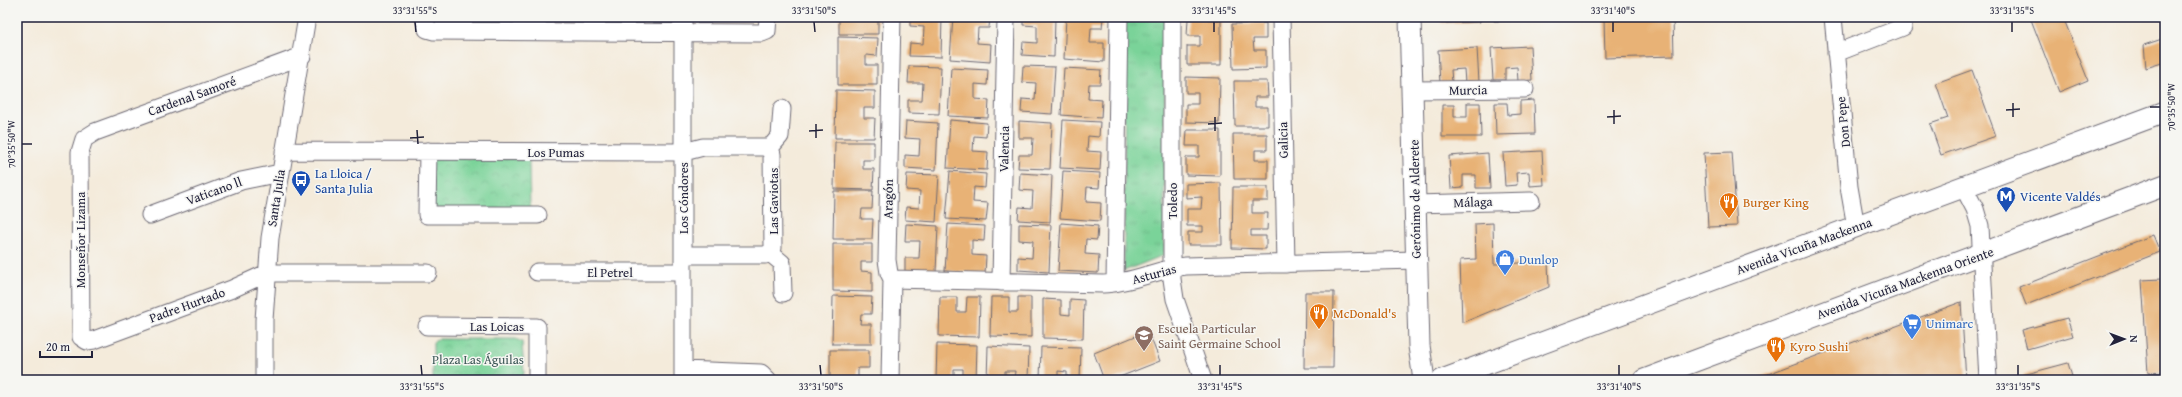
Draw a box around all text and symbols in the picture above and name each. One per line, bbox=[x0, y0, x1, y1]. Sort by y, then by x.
text: 33°31'55"S bbox=[393, 3, 437, 18]
text: 33°31'50"S bbox=[792, 3, 836, 18]
text: 33°31'45"S bbox=[1192, 3, 1236, 18]
text: 33°31'40"S bbox=[1591, 3, 1635, 18]
text: 33°31'35"S bbox=[1990, 3, 2034, 18]
street label: Cardenal Samoré bbox=[145, 71, 239, 121]
street label: Murcia bbox=[1449, 80, 1488, 100]
text: 70°35'50"W bbox=[2164, 83, 2179, 131]
street label: Don Pepe bbox=[1831, 96, 1855, 148]
text: 70°35'50"W bbox=[4, 120, 19, 168]
street label: Galicia bbox=[1273, 121, 1293, 158]
street label: Valencia bbox=[994, 125, 1014, 172]
street label: Gerónimo de Alderete bbox=[1404, 139, 1426, 259]
street label: Los Pumas bbox=[528, 143, 584, 162]
street label: Los Cóndores bbox=[674, 162, 693, 234]
place label: La Lloica / Santa Julia bbox=[315, 164, 374, 198]
street label: Santa Julia bbox=[262, 167, 290, 228]
street label: Las Gaviotas bbox=[764, 168, 783, 234]
bus stop icon: La Lloica / Santa Julia bbox=[290, 169, 312, 197]
street label: Vaticano ll bbox=[183, 172, 245, 210]
street label: Aragón bbox=[878, 178, 898, 219]
street label: Toledo bbox=[1163, 182, 1182, 219]
metro station icon: Vicente Valdés bbox=[1995, 185, 2017, 213]
place label: Vicente Valdés bbox=[2020, 187, 2101, 206]
street label: Monseñor Lizama bbox=[71, 191, 90, 288]
restaurant icon: Burger King bbox=[1718, 191, 1740, 219]
street label: Málaga bbox=[1453, 192, 1494, 212]
place label: Burger King bbox=[1743, 193, 1809, 212]
street label: Avenida Vicuña Mackenna bbox=[1733, 212, 1875, 279]
street label: Avenida Vicuña Mackenna Oriente bbox=[1814, 242, 1996, 324]
shop icon: Dunlop bbox=[1494, 248, 1516, 276]
place label: Dunlop bbox=[1519, 250, 1559, 269]
street label: Asturias bbox=[1130, 259, 1178, 289]
street label: El Petrel bbox=[587, 263, 633, 282]
street label: Padre Hurtado bbox=[146, 282, 228, 328]
restaurant icon: McDonald's bbox=[1308, 302, 1330, 330]
place label: McDonald's bbox=[1333, 304, 1397, 323]
supermarket icon: Unimarc bbox=[1901, 312, 1923, 340]
place label: Unimarc bbox=[1926, 314, 1973, 333]
street label: Las Loicas bbox=[470, 317, 524, 336]
place label: Escuela Particular Saint Germaine School bbox=[1158, 319, 1281, 353]
north arrow bbox=[2104, 319, 2144, 359]
school or university icon: Escuela Particular Saint Germaine School bbox=[1133, 324, 1155, 352]
scale bar bbox=[40, 333, 92, 359]
restaurant icon: Kyro Sushi bbox=[1765, 335, 1787, 363]
text: N bbox=[2126, 335, 2142, 343]
place label: Kyro Sushi bbox=[1790, 337, 1849, 356]
text: 20 m bbox=[46, 338, 70, 355]
park label: Plaza Las Águilas bbox=[432, 350, 524, 369]
text: 33°31'55"S bbox=[400, 379, 444, 394]
text: 33°31'50"S bbox=[799, 379, 843, 394]
text: 33°31'45"S bbox=[1198, 379, 1242, 394]
text: 33°31'40"S bbox=[1597, 379, 1641, 394]
text: 33°31'35"S bbox=[1996, 379, 2040, 394]

